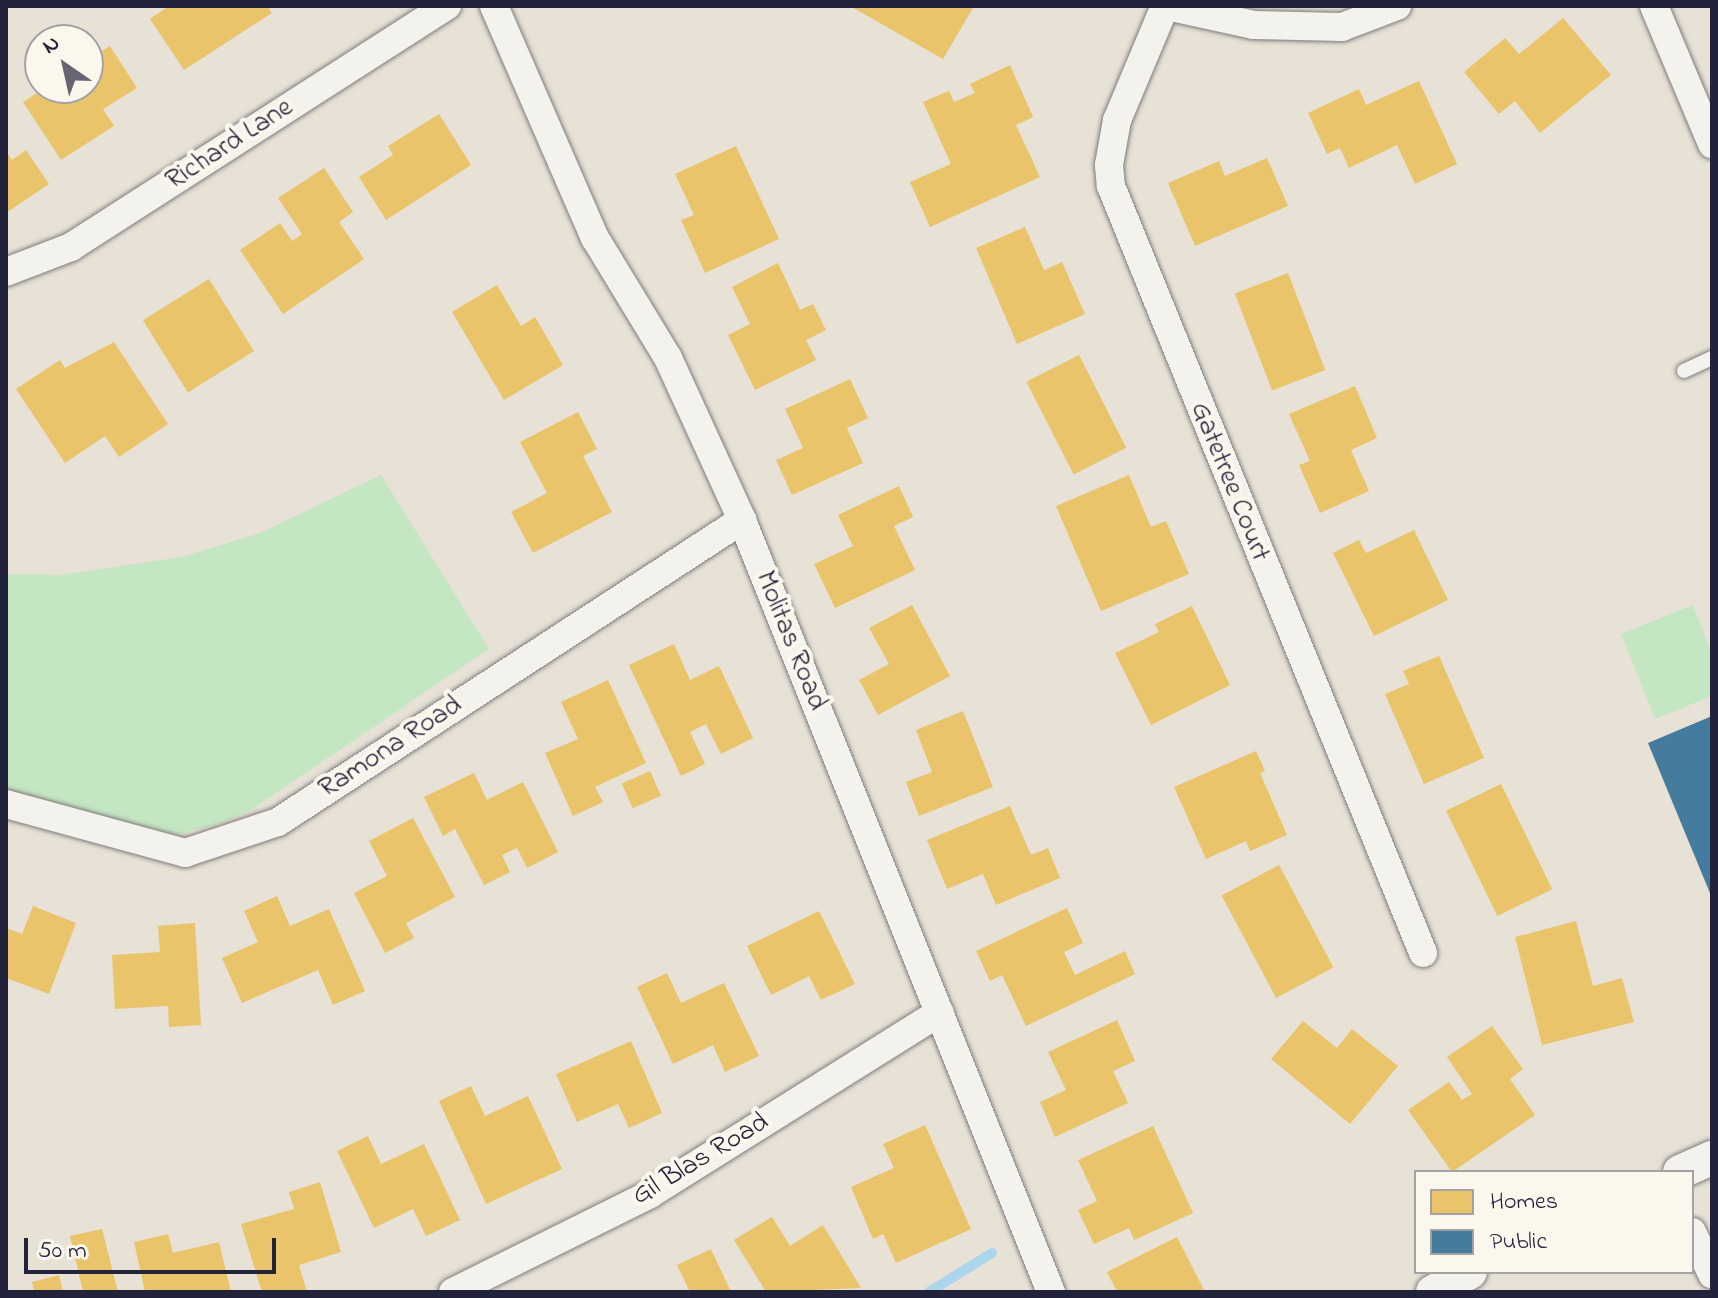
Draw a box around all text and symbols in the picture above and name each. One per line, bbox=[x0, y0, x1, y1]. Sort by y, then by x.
north arrow bbox=[24, 24, 104, 104]
text: N bbox=[37, 28, 67, 63]
street label: Richard Lane bbox=[160, 92, 300, 198]
street label: Gatetree Court bbox=[1182, 397, 1276, 567]
street label: Molitas Road bbox=[747, 566, 833, 716]
street label: Ramona Road bbox=[313, 689, 469, 807]
street label: Gil Blas Road bbox=[627, 1106, 775, 1214]
legend bbox=[1414, 1170, 1694, 1274]
text: Homes bbox=[1490, 1185, 1558, 1220]
scale bar bbox=[28, 1222, 280, 1272]
text: Public bbox=[1490, 1225, 1547, 1260]
text: 50 m bbox=[38, 1234, 87, 1269]

